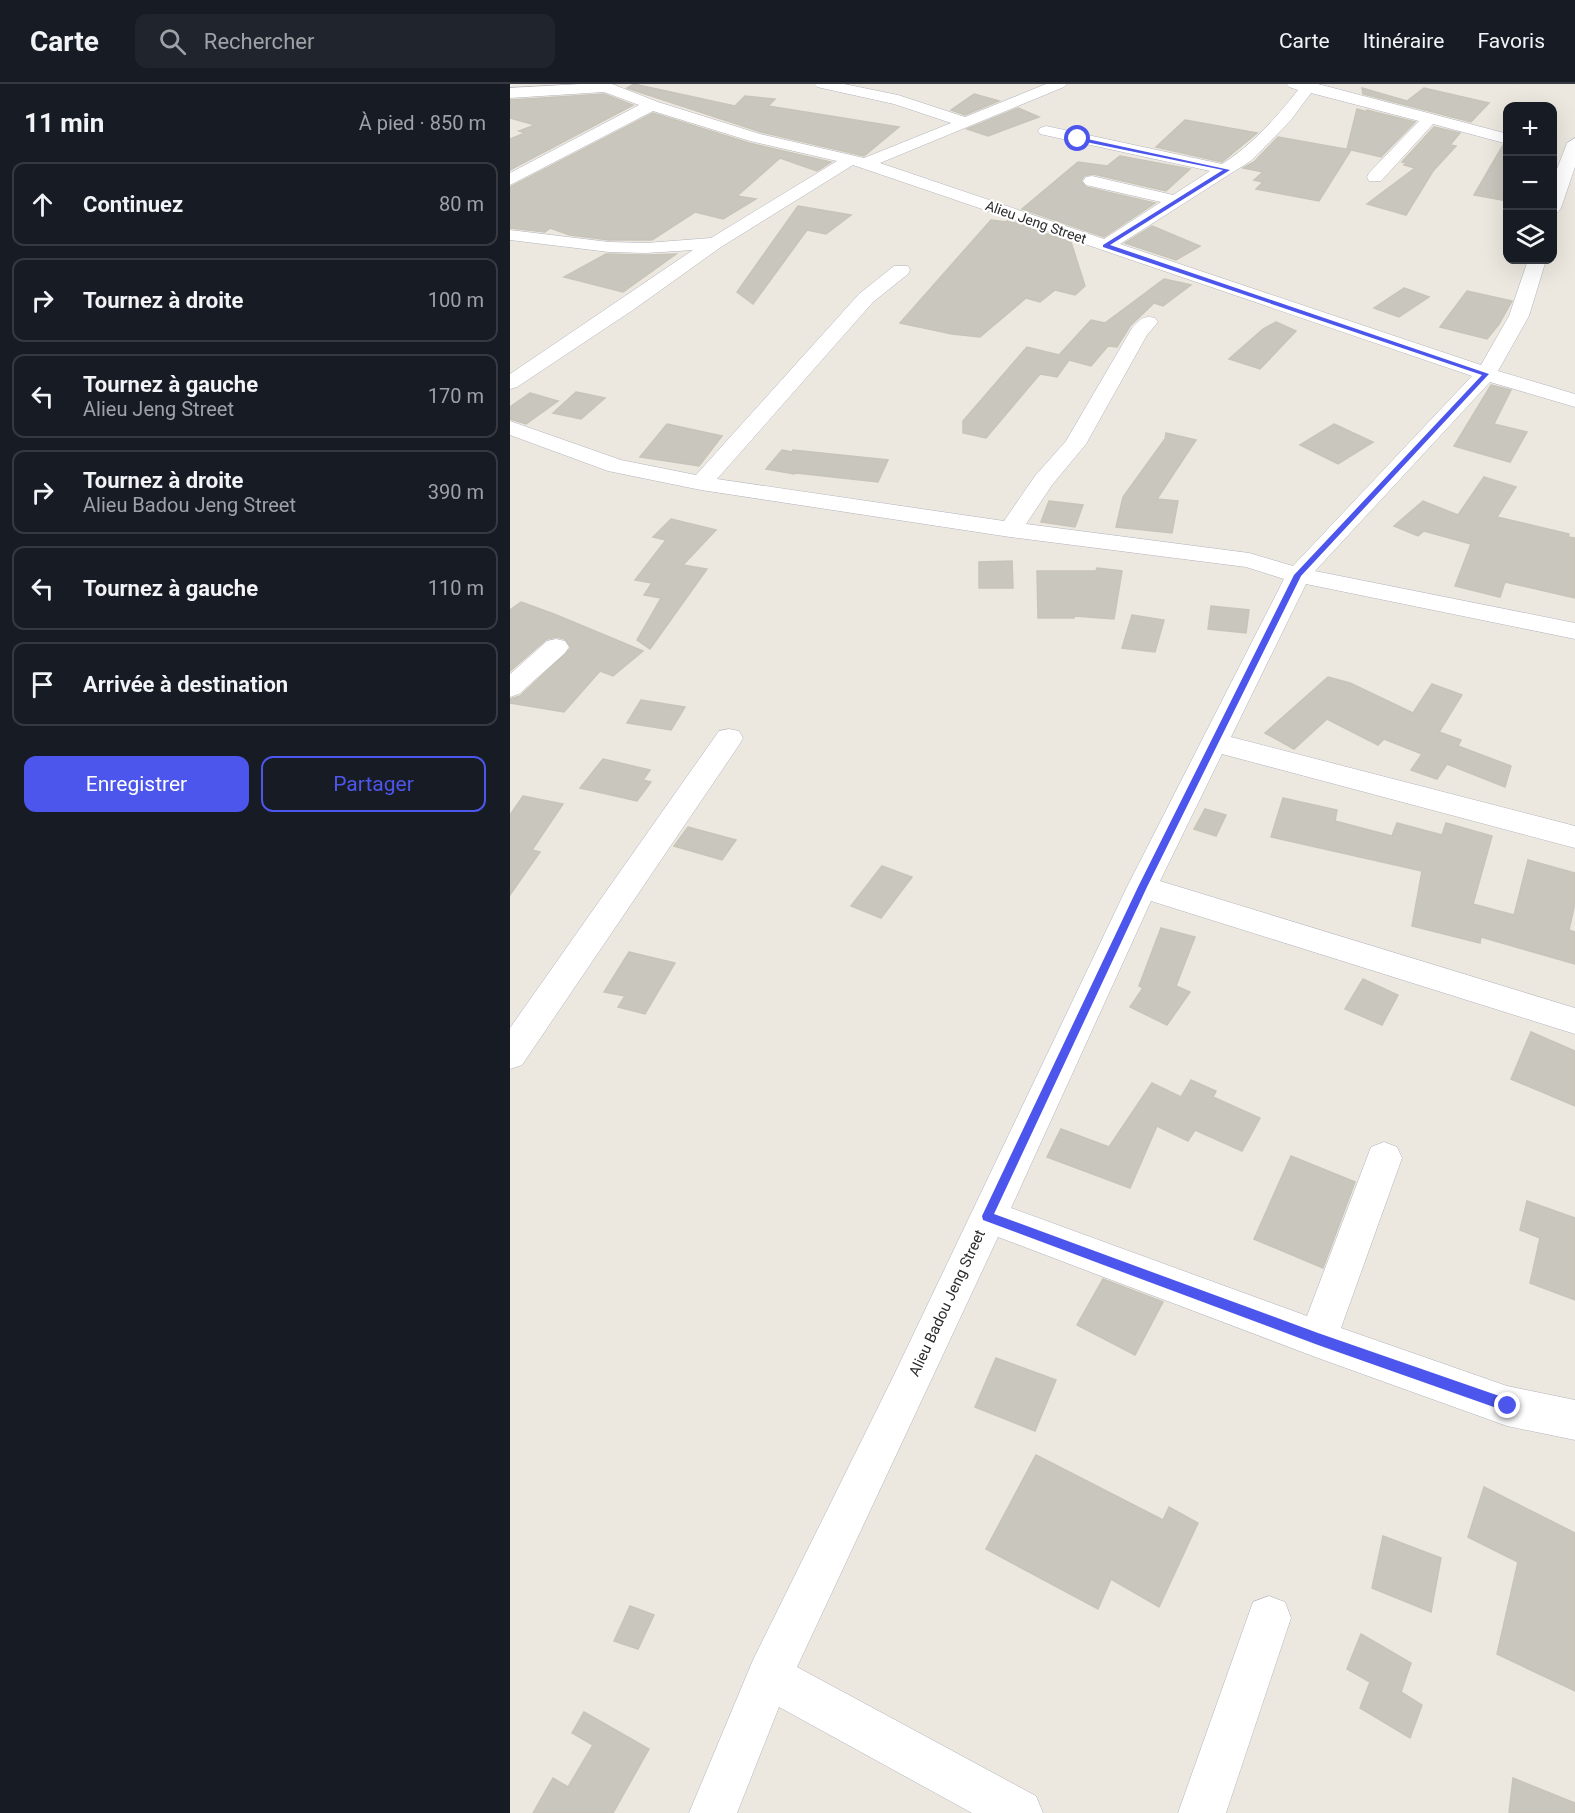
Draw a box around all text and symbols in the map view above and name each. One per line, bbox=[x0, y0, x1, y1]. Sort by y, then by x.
search box bbox=[135, 14, 555, 68]
text: Carte bbox=[30, 25, 99, 58]
icon: search bbox=[156, 25, 189, 58]
text: Rechercher bbox=[204, 29, 314, 54]
text: Carte bbox=[1279, 29, 1330, 53]
text: Itinéraire bbox=[1363, 29, 1444, 53]
text: Favoris bbox=[1477, 29, 1545, 53]
map controls bbox=[1503, 102, 1557, 264]
button: + bbox=[1503, 102, 1557, 156]
text: 11 min bbox=[24, 108, 104, 138]
text: À pied · 850 m bbox=[359, 111, 486, 135]
route start bbox=[1064, 125, 1090, 151]
button: − bbox=[1503, 156, 1557, 210]
icon: ahead bbox=[26, 188, 59, 221]
text: Continuez bbox=[83, 192, 183, 217]
text: 80 m bbox=[439, 192, 484, 216]
street label: Alieu Jeng Street bbox=[983, 197, 1089, 247]
button: layers bbox=[1503, 210, 1557, 264]
icon: right bbox=[26, 284, 59, 317]
text: Tournez à droite bbox=[83, 288, 243, 313]
text: 100 m bbox=[428, 288, 484, 312]
text: Tournez à gauche bbox=[83, 372, 258, 397]
icon: left bbox=[26, 380, 59, 413]
text: 170 m bbox=[428, 384, 484, 408]
text: Alieu Jeng Street bbox=[83, 397, 234, 421]
text: Tournez à droite bbox=[83, 468, 243, 493]
icon: right bbox=[26, 476, 59, 509]
text: 390 m bbox=[428, 480, 484, 504]
text: Alieu Badou Jeng Street bbox=[83, 493, 296, 517]
icon: left bbox=[26, 572, 59, 605]
text: Tournez à gauche bbox=[83, 576, 258, 601]
text: 110 m bbox=[428, 576, 484, 600]
icon: arrive bbox=[26, 668, 59, 701]
text: Arrivée à destination bbox=[83, 672, 288, 697]
button: Enregistrer bbox=[24, 756, 249, 812]
button: Partager bbox=[261, 756, 486, 812]
street label: Alieu Badou Jeng Street bbox=[905, 1227, 989, 1379]
route end bbox=[1494, 1392, 1520, 1418]

